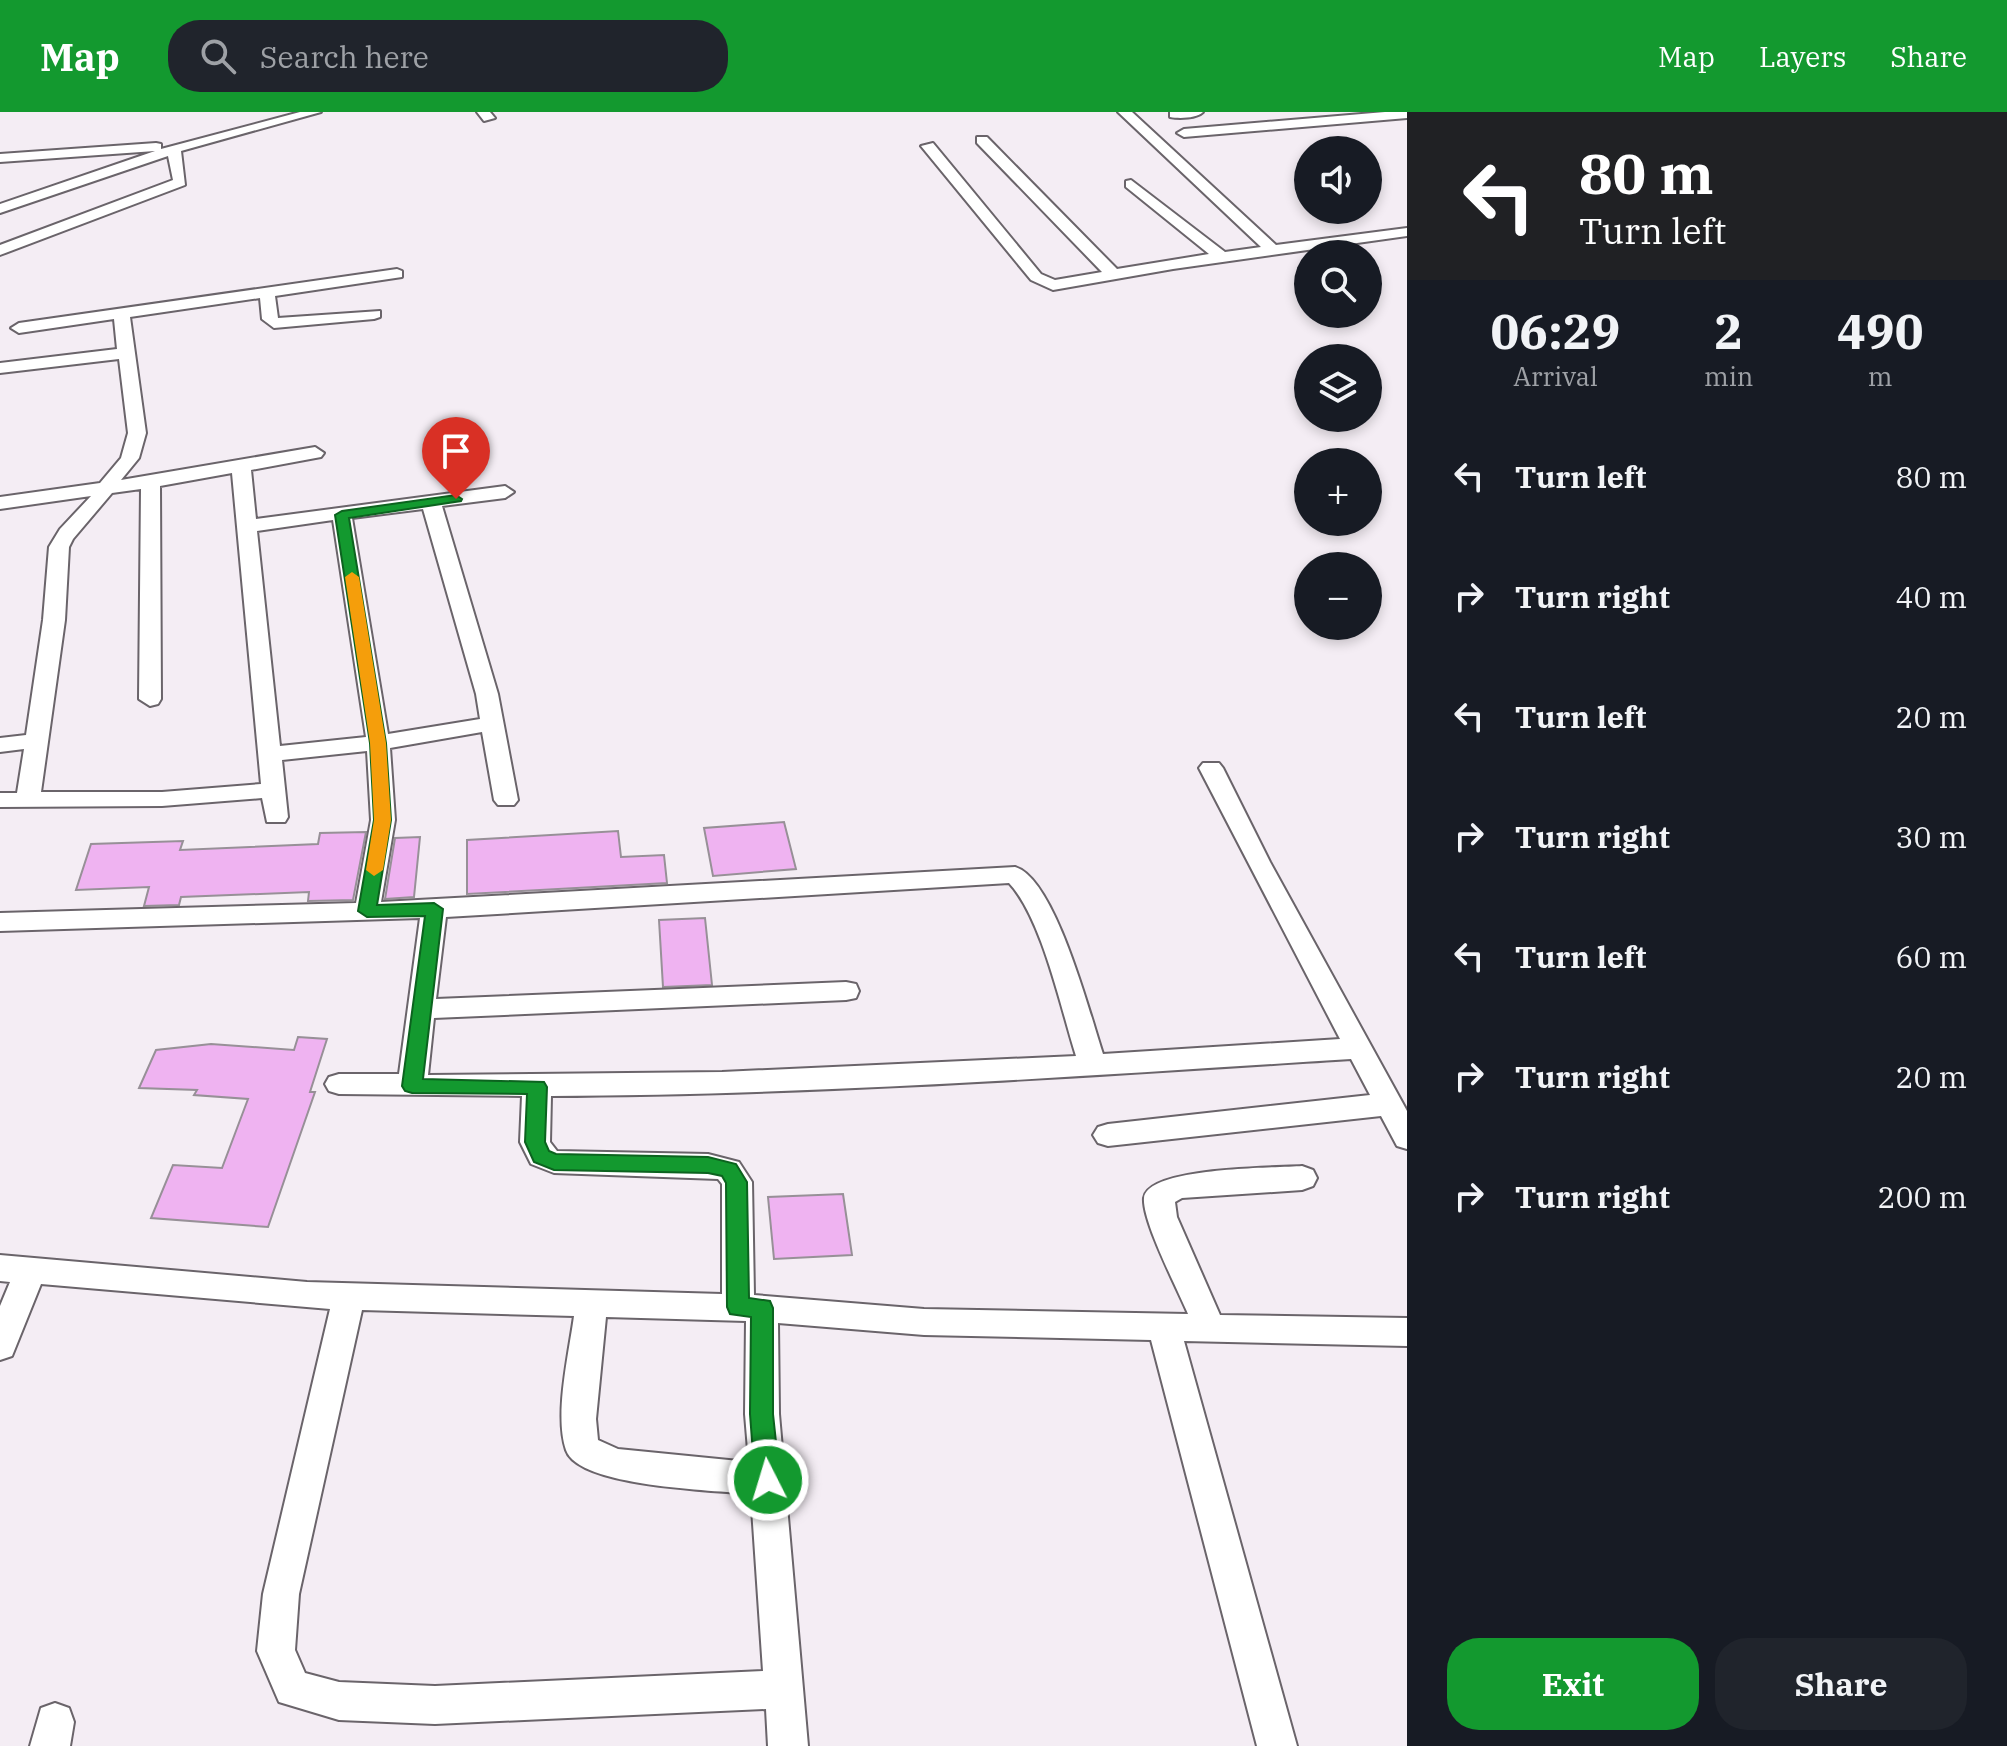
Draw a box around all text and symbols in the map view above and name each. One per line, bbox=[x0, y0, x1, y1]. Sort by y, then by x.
search box bbox=[168, 20, 728, 92]
text: Map bbox=[40, 32, 120, 81]
icon: search bbox=[196, 34, 240, 78]
text: Search here bbox=[260, 37, 429, 76]
text: Map bbox=[1658, 38, 1715, 75]
text: Layers bbox=[1759, 38, 1846, 75]
text: Share bbox=[1890, 38, 1967, 75]
map controls bbox=[1294, 136, 1382, 640]
button: sound bbox=[1294, 136, 1382, 224]
text: 80 m bbox=[1579, 137, 1714, 209]
icon: left bbox=[1447, 144, 1551, 248]
text: Turn left bbox=[1579, 207, 1726, 254]
button: search bbox=[1294, 240, 1382, 328]
text: 06:29 bbox=[1491, 300, 1620, 362]
text: 2 bbox=[1714, 300, 1743, 362]
text: 490 bbox=[1837, 300, 1923, 362]
button: layers bbox=[1294, 344, 1382, 432]
text: Arrival bbox=[1513, 359, 1598, 393]
text: min bbox=[1704, 359, 1753, 393]
text: m bbox=[1868, 359, 1893, 393]
pin bbox=[422, 417, 490, 499]
icon: arrive bbox=[434, 429, 478, 473]
button: + bbox=[1294, 448, 1382, 536]
icon: left bbox=[1447, 454, 1491, 498]
text: Turn left bbox=[1515, 457, 1647, 496]
text: 80 m bbox=[1895, 457, 1967, 496]
button: − bbox=[1294, 552, 1382, 640]
icon: right bbox=[1447, 574, 1491, 618]
text: Turn right bbox=[1515, 577, 1670, 616]
text: 40 m bbox=[1895, 577, 1967, 616]
icon: left bbox=[1447, 694, 1491, 738]
text: Turn left bbox=[1515, 697, 1647, 736]
text: 20 m bbox=[1895, 697, 1967, 736]
icon: right bbox=[1447, 814, 1491, 858]
text: Turn right bbox=[1515, 817, 1670, 856]
text: 30 m bbox=[1895, 817, 1967, 856]
icon: left bbox=[1447, 934, 1491, 978]
text: Turn left bbox=[1515, 937, 1647, 976]
text: 60 m bbox=[1895, 937, 1967, 976]
icon: right bbox=[1447, 1054, 1491, 1098]
text: Turn right bbox=[1515, 1057, 1670, 1096]
text: 20 m bbox=[1895, 1057, 1967, 1096]
icon: right bbox=[1447, 1174, 1491, 1218]
text: Turn right bbox=[1515, 1177, 1670, 1216]
text: 200 m bbox=[1877, 1177, 1967, 1216]
position arrow bbox=[726, 1438, 810, 1522]
button: Exit bbox=[1447, 1638, 1699, 1730]
button: Share bbox=[1715, 1638, 1967, 1730]

